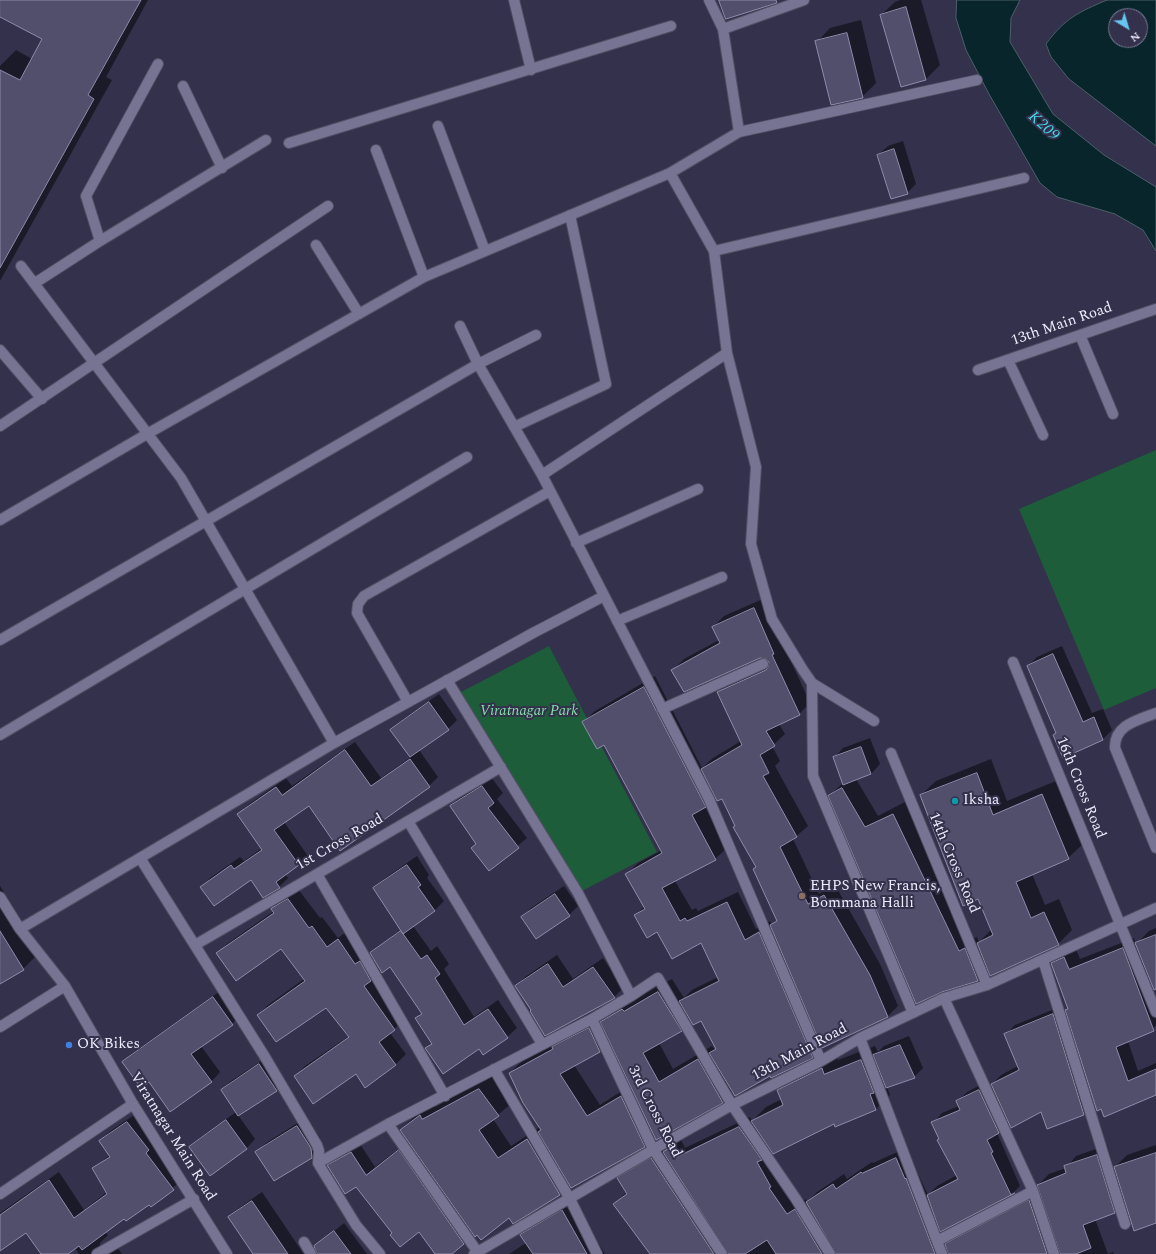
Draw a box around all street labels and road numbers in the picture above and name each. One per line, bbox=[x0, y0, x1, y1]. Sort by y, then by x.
street label: 13th Main Road bbox=[1009, 299, 1115, 351]
street label: 16th Cross Road bbox=[1051, 735, 1109, 841]
street label: 14th Cross Road bbox=[924, 810, 982, 916]
street label: 1st Cross Road bbox=[293, 811, 387, 875]
street label: 13th Main Road bbox=[749, 1020, 851, 1086]
street label: 3rd Cross Road bbox=[623, 1063, 685, 1161]
street label: Viratnagar Main Road bbox=[125, 1069, 219, 1205]

